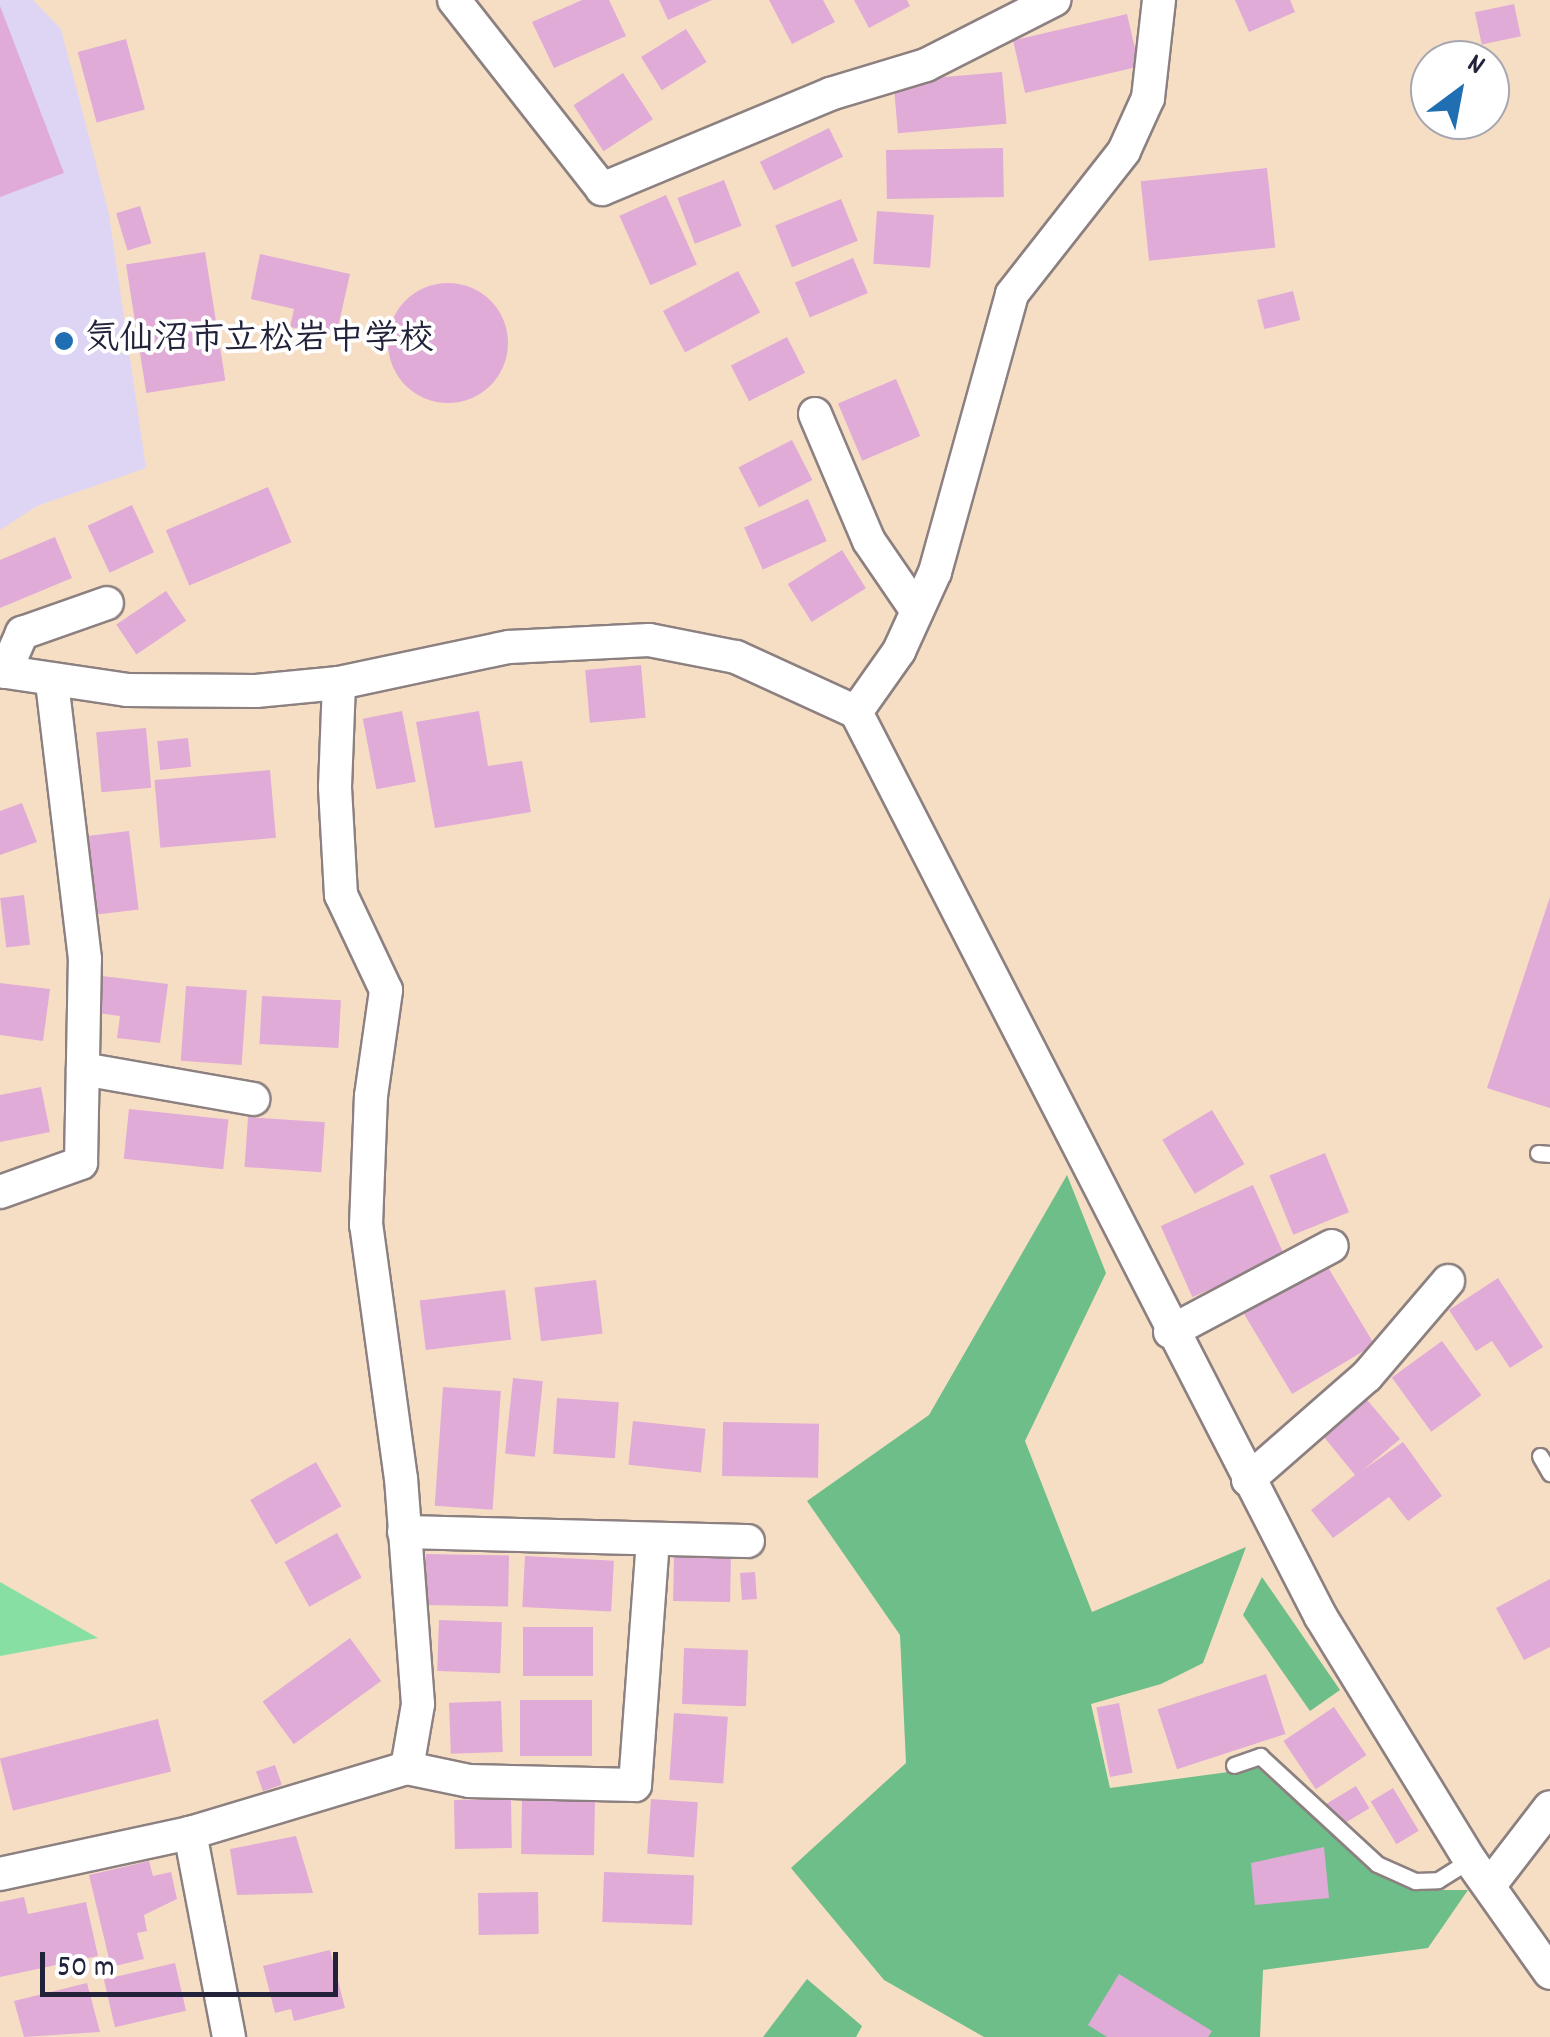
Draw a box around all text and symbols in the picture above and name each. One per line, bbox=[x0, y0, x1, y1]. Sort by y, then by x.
north arrow bbox=[1410, 40, 1510, 140]
text: N bbox=[1458, 46, 1491, 87]
place label: 気仙沼市立松岩中学校 bbox=[84, 320, 434, 362]
marker: 気仙沼市立松岩中学校 bbox=[53, 330, 75, 352]
scale bar bbox=[45, 1932, 342, 1994]
text: 50 m bbox=[57, 1948, 115, 1991]

